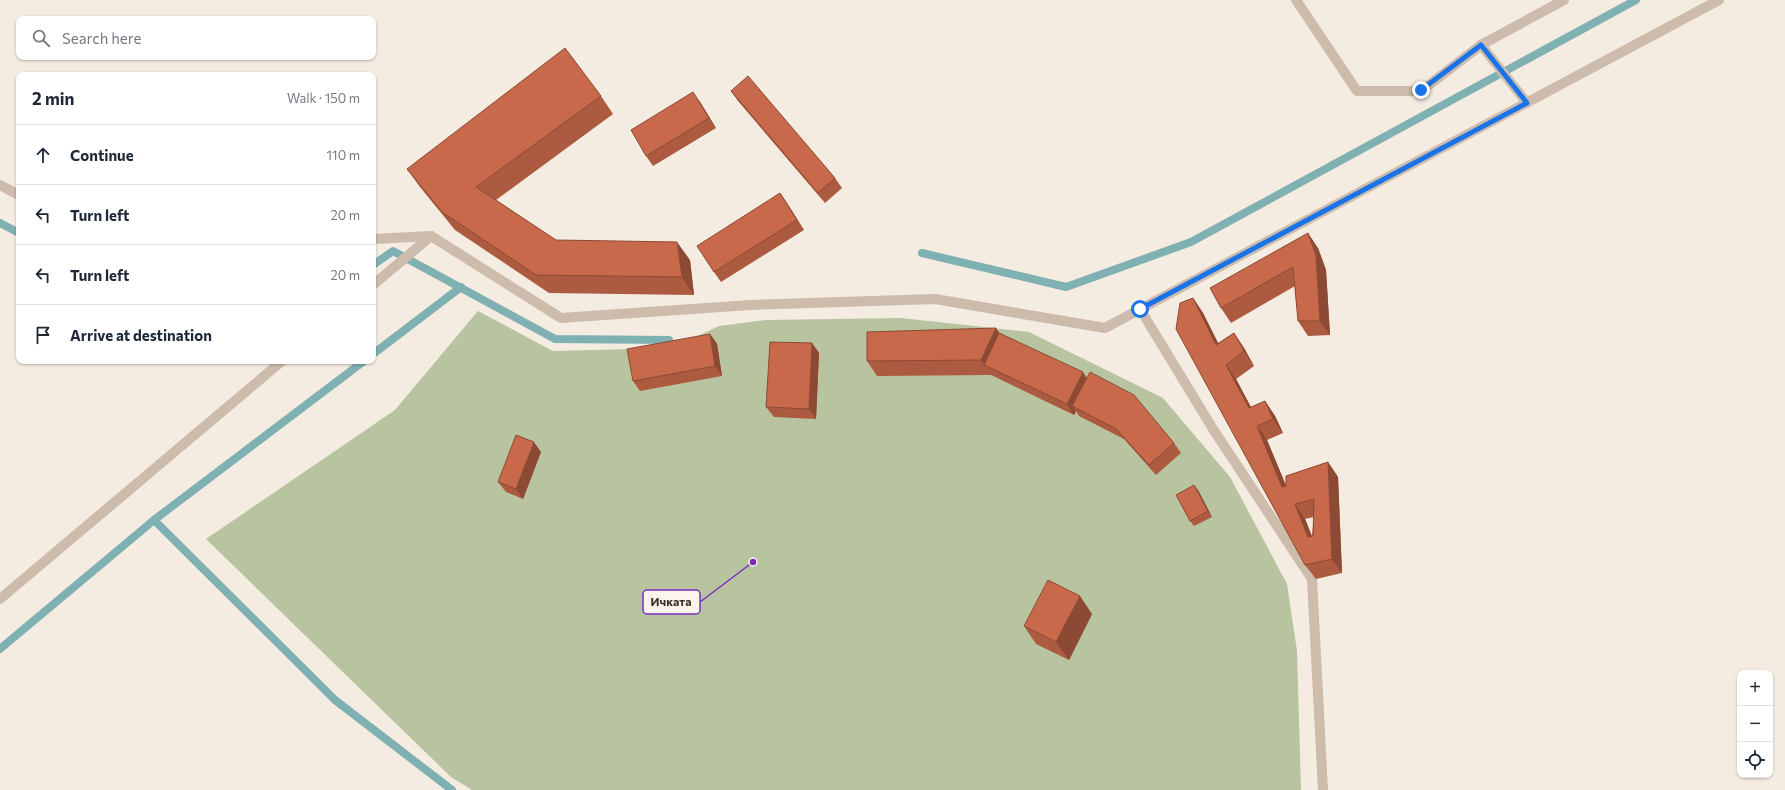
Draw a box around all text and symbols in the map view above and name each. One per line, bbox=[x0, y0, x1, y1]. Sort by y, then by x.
search box bbox=[16, 16, 376, 60]
icon: search bbox=[30, 27, 52, 49]
text: Search here bbox=[62, 29, 141, 47]
route end bbox=[1412, 81, 1430, 99]
text: 2 min bbox=[32, 88, 74, 109]
text: Walk · 150 m bbox=[287, 90, 360, 106]
icon: ahead bbox=[32, 144, 54, 166]
text: Continue bbox=[70, 146, 134, 164]
text: 110 m bbox=[327, 147, 360, 163]
icon: left bbox=[32, 204, 54, 226]
text: Turn left bbox=[70, 206, 129, 224]
text: 20 m bbox=[331, 207, 360, 223]
icon: left bbox=[32, 264, 54, 286]
text: Turn left bbox=[70, 266, 129, 284]
text: 20 m bbox=[331, 267, 360, 283]
route start bbox=[1131, 300, 1149, 318]
icon: arrive bbox=[32, 324, 54, 346]
text: Arrive at destination bbox=[70, 326, 212, 344]
callout: Ичката bbox=[643, 590, 700, 614]
text: Ичката bbox=[651, 594, 691, 608]
map controls bbox=[1737, 670, 1773, 778]
button: + bbox=[1737, 670, 1773, 706]
button: − bbox=[1737, 706, 1773, 742]
button: locate bbox=[1737, 742, 1773, 778]

